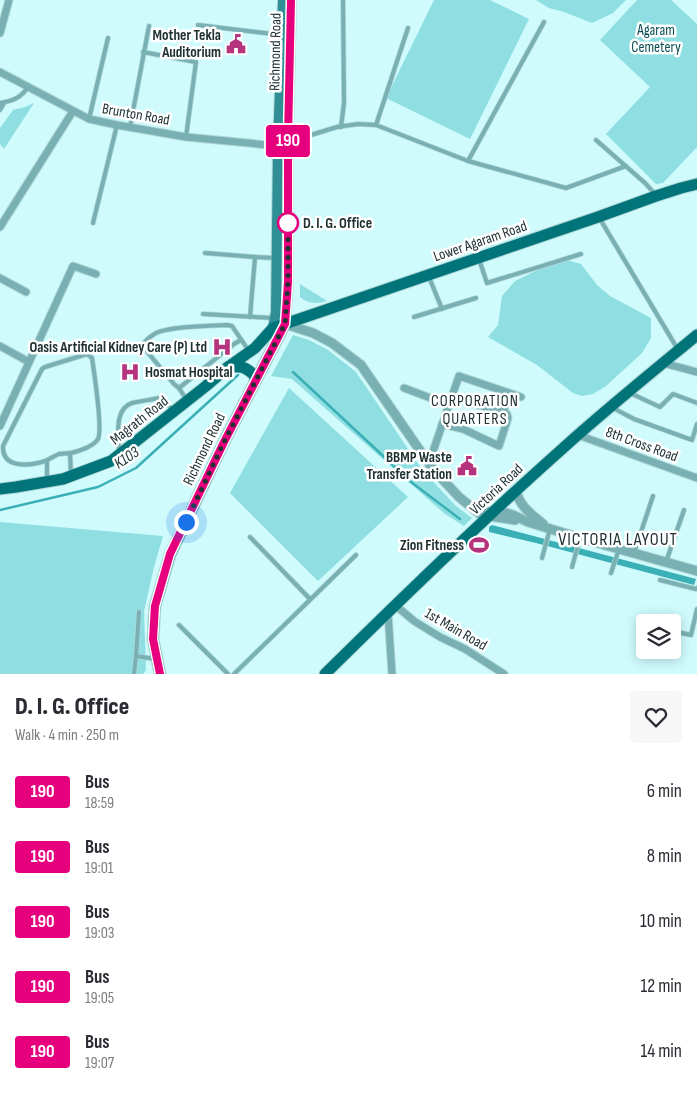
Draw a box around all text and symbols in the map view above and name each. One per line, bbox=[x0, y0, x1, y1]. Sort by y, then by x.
street label: Richmond Road bbox=[265, 13, 286, 91]
park label: Agaram Cemetery bbox=[631, 21, 681, 57]
place label: Mother Tekla Auditorium bbox=[152, 26, 221, 62]
public building icon: Mother Tekla Auditorium bbox=[225, 33, 247, 55]
street label: Brunton Road bbox=[101, 99, 171, 130]
line badge: 190 bbox=[259, 125, 317, 157]
text: 190 bbox=[276, 130, 300, 151]
marker: D. I. G. Office bbox=[277, 212, 299, 234]
place label: D. I. G. Office bbox=[303, 214, 372, 233]
street label: Lower Agaram Road bbox=[431, 217, 529, 266]
hospital icon: Oasis Artificial Kidney Care (P) Ltd bbox=[211, 336, 233, 358]
place label: Oasis Artificial Kidney Care (P) Ltd bbox=[30, 338, 207, 357]
hospital icon: Hosmat Hospital bbox=[119, 361, 141, 383]
place label: Hosmat Hospital bbox=[145, 363, 233, 382]
street label: Magrath Road bbox=[106, 392, 172, 449]
district label: CORPORATION QUARTERS bbox=[431, 392, 519, 429]
street label: Richmond Road bbox=[179, 410, 230, 488]
street label: 8th Cross Road bbox=[603, 423, 681, 466]
water label: K103 bbox=[111, 443, 143, 473]
place label: BBMP Waste Transfer Station bbox=[366, 448, 452, 484]
public building icon: BBMP Waste Transfer Station bbox=[456, 455, 478, 477]
street label: Victoria Road bbox=[466, 460, 527, 519]
your location bbox=[174, 510, 199, 535]
district label: VICTORIA LAYOUT bbox=[558, 529, 678, 550]
sports icon: Zion Fitness bbox=[468, 534, 490, 556]
place label: Zion Fitness bbox=[400, 536, 464, 555]
street label: 1st Main Road bbox=[421, 604, 490, 655]
map controls bbox=[636, 614, 681, 659]
button: layers bbox=[636, 614, 681, 659]
button: heart bbox=[630, 691, 682, 743]
text: D. I. G. Office bbox=[15, 692, 129, 721]
text: Walk · 4 min · 250 m bbox=[15, 726, 119, 745]
text: Bus bbox=[85, 771, 110, 794]
text: 6 min bbox=[647, 780, 682, 803]
text: 190 bbox=[30, 781, 55, 802]
text: 18:59 bbox=[85, 794, 114, 813]
text: Bus bbox=[85, 836, 110, 859]
text: 8 min bbox=[647, 845, 682, 868]
text: 190 bbox=[30, 846, 55, 867]
text: 19:01 bbox=[85, 859, 113, 878]
text: Bus bbox=[85, 901, 110, 924]
text: 10 min bbox=[640, 910, 682, 933]
text: 190 bbox=[30, 911, 55, 932]
text: 19:03 bbox=[85, 924, 115, 943]
text: Bus bbox=[85, 966, 110, 989]
text: 12 min bbox=[640, 975, 682, 998]
text: 190 bbox=[30, 976, 55, 997]
text: 19:05 bbox=[85, 989, 114, 1008]
text: Bus bbox=[85, 1031, 110, 1054]
text: 14 min bbox=[641, 1040, 682, 1063]
text: 190 bbox=[30, 1041, 55, 1062]
text: 19:07 bbox=[85, 1054, 114, 1073]

